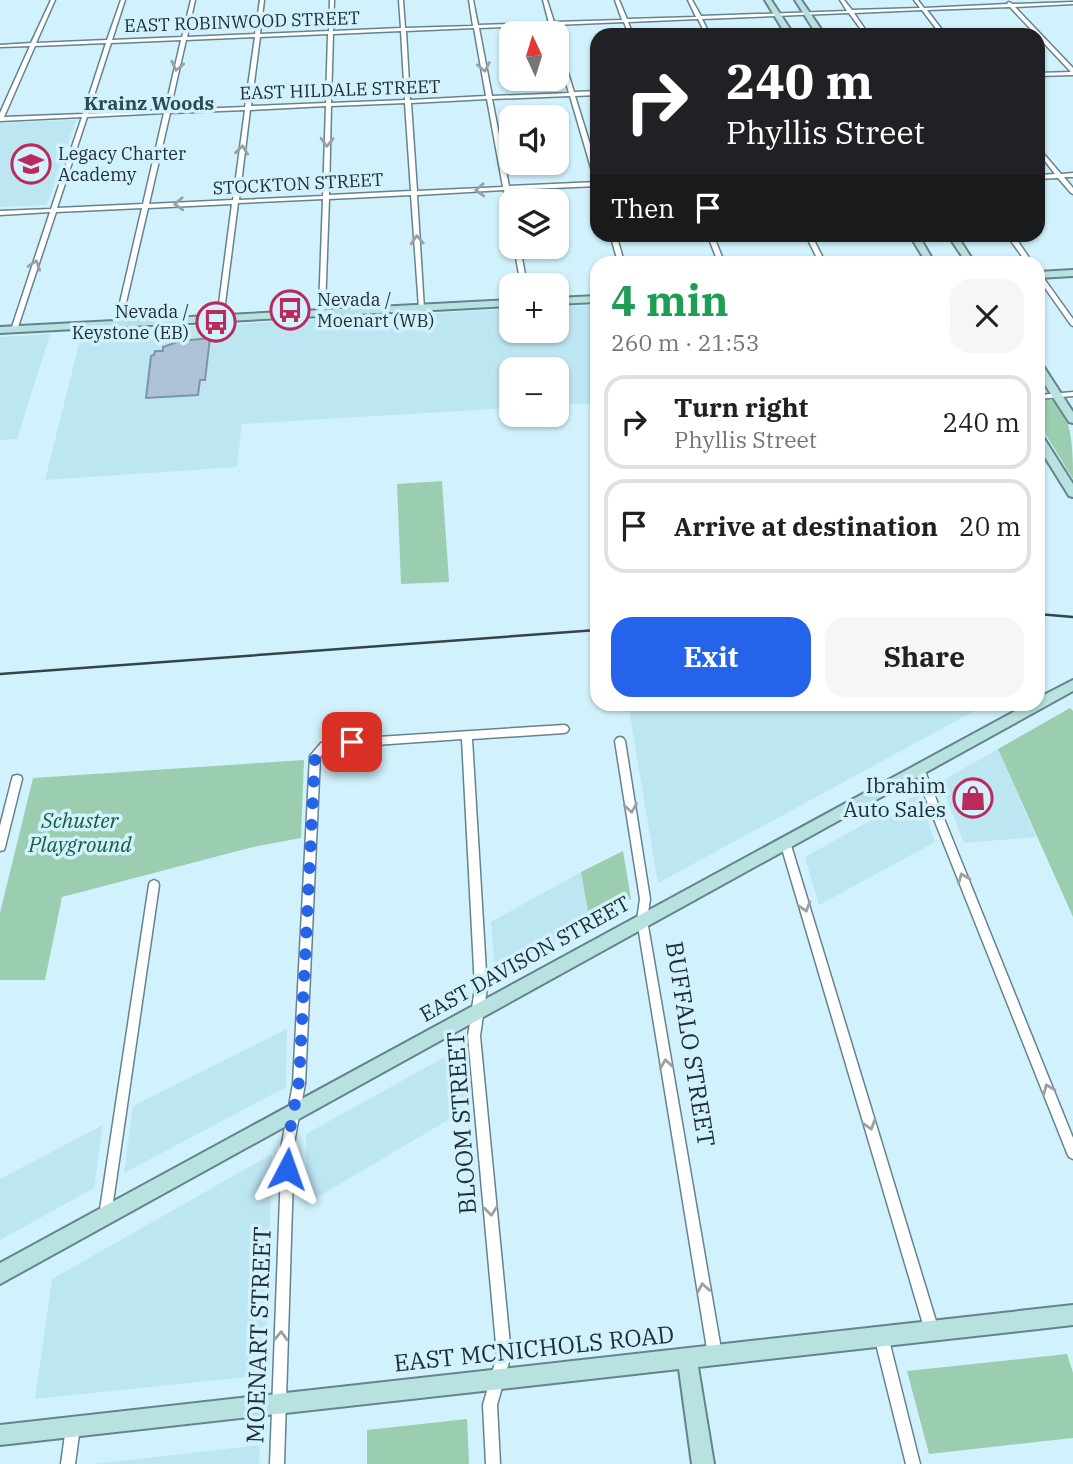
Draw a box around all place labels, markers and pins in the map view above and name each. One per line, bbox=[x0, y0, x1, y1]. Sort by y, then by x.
place label: Legacy Charter Academy bbox=[58, 142, 186, 186]
school or university icon: Legacy Charter Academy bbox=[10, 143, 52, 185]
place label: Nevada / Moenart (WB) bbox=[317, 288, 434, 332]
bus stop icon: Nevada / Moenart (WB) bbox=[269, 289, 311, 331]
place label: Nevada / Keystone (EB) bbox=[72, 300, 189, 344]
bus stop icon: Nevada / Keystone (EB) bbox=[195, 301, 237, 343]
pin bbox=[322, 712, 382, 772]
place label: Ibrahim Auto Sales bbox=[843, 771, 946, 823]
shop icon: Ibrahim Auto Sales bbox=[952, 777, 994, 819]

